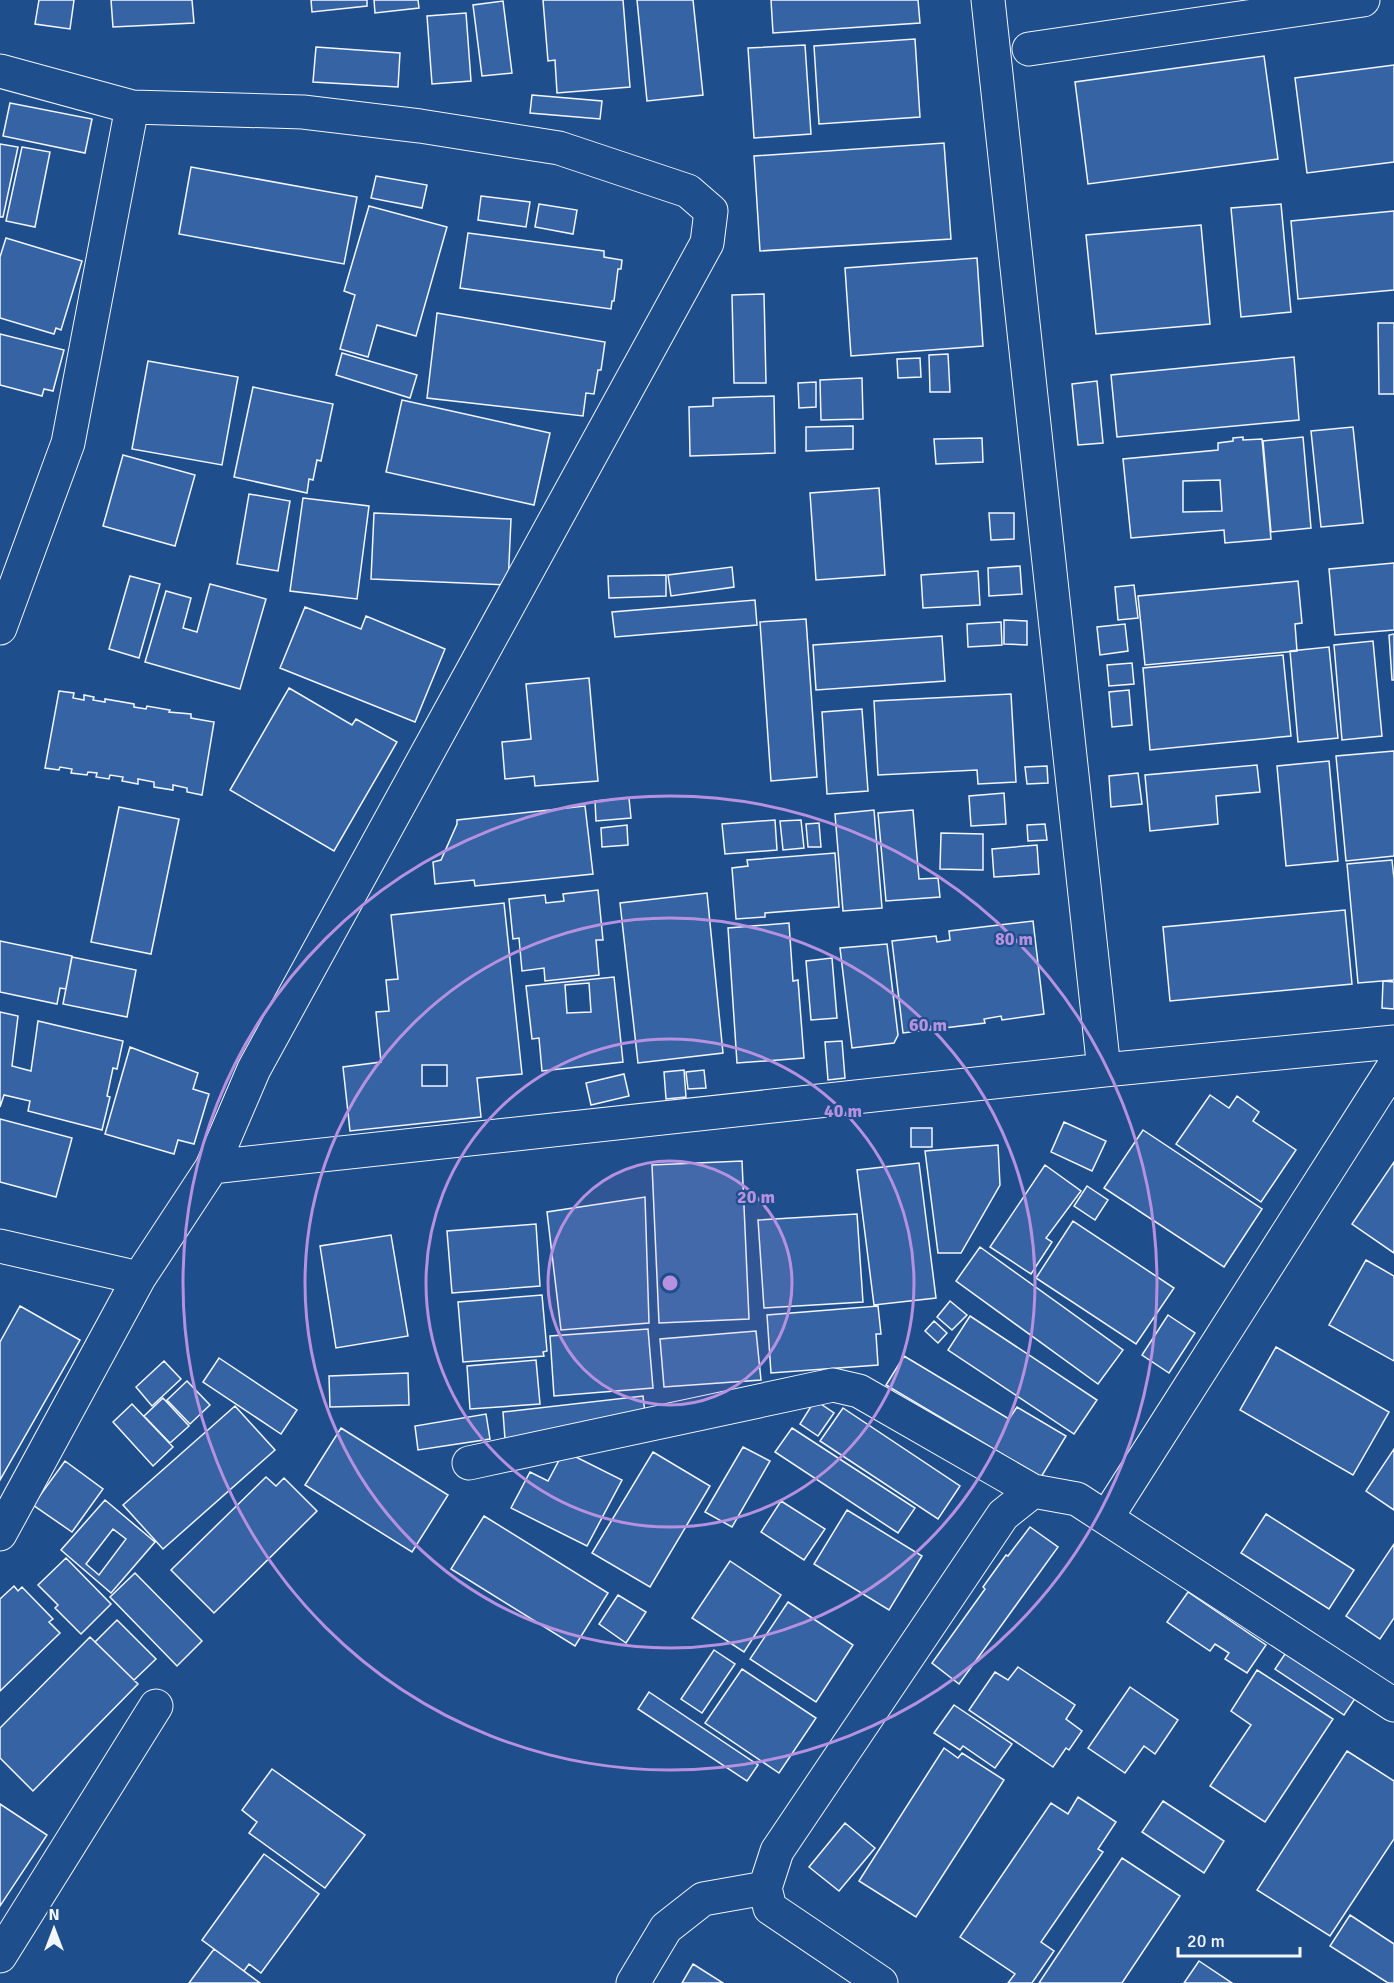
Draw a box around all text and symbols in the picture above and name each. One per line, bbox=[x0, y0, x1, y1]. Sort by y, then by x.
text: 80 m bbox=[995, 928, 1033, 950]
text: 60 m bbox=[909, 1014, 947, 1036]
text: 40 m bbox=[824, 1100, 862, 1122]
text: 20 m bbox=[737, 1186, 775, 1208]
centre of rings bbox=[660, 1273, 680, 1293]
north arrow bbox=[24, 1899, 84, 1959]
text: N bbox=[48, 1905, 60, 1925]
scale bar bbox=[1178, 1920, 1300, 1958]
text: 20 m bbox=[1187, 1930, 1225, 1952]

